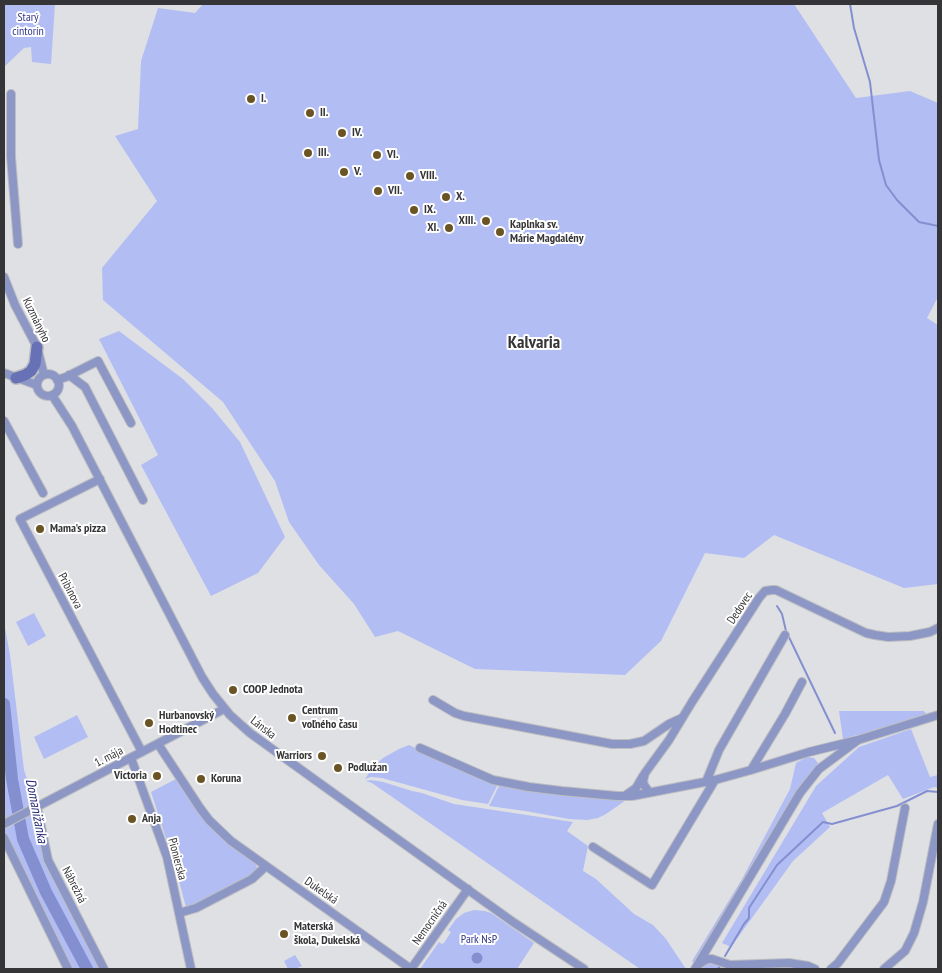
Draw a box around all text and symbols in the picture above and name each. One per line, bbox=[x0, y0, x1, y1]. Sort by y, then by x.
park label: Starý cintorín bbox=[12, 11, 44, 39]
place label: I. bbox=[261, 92, 266, 106]
marker: I. bbox=[245, 93, 257, 105]
place label: II. bbox=[320, 106, 328, 120]
marker: II. bbox=[304, 107, 316, 119]
place label: IV. bbox=[352, 126, 362, 140]
marker: IV. bbox=[336, 127, 348, 139]
place label: III. bbox=[318, 146, 329, 160]
marker: III. bbox=[302, 147, 314, 159]
place label: VI. bbox=[387, 148, 398, 162]
marker: VI. bbox=[371, 149, 383, 161]
place label: V. bbox=[354, 165, 361, 179]
marker: V. bbox=[338, 166, 350, 178]
place label: VIII. bbox=[420, 169, 437, 183]
marker: VIII. bbox=[404, 170, 416, 182]
place label: VII. bbox=[388, 184, 402, 198]
marker: VII. bbox=[372, 185, 384, 197]
place label: X. bbox=[456, 190, 465, 204]
marker: X. bbox=[440, 191, 452, 203]
place label: IX. bbox=[424, 203, 436, 217]
marker: IX. bbox=[408, 204, 420, 216]
place label: XIII. bbox=[459, 214, 476, 228]
marker: XIII. bbox=[480, 215, 492, 227]
place label: Kaplnka sv. Márie Magdalény bbox=[510, 218, 584, 246]
place label: XI. bbox=[427, 221, 439, 235]
marker: XI. bbox=[443, 222, 455, 234]
marker: Kaplnka sv. Márie Magdalény bbox=[494, 226, 506, 238]
street label: Kuzmányho bbox=[19, 295, 53, 345]
district label: Kalvaria bbox=[508, 332, 560, 354]
place label: Mama's pizza bbox=[50, 522, 106, 536]
marker: Mama's pizza bbox=[34, 523, 46, 535]
street label: Pribinova bbox=[55, 571, 85, 611]
street label: Dedovec bbox=[724, 589, 756, 627]
place label: COOP Jednota bbox=[243, 683, 303, 697]
marker: COOP Jednota bbox=[227, 684, 239, 696]
place label: Centrum voľného času bbox=[302, 704, 357, 732]
place label: Hurbanovský Hodtinec bbox=[159, 709, 214, 737]
marker: Centrum voľného času bbox=[286, 712, 298, 724]
street label: Lánska bbox=[247, 714, 279, 742]
marker: Hurbanovský Hodtinec bbox=[143, 717, 155, 729]
street label: 1. mája bbox=[92, 744, 126, 770]
place label: Warriors bbox=[276, 749, 312, 763]
marker: Warriors bbox=[316, 750, 328, 762]
place label: Podlužan bbox=[348, 761, 387, 775]
marker: Podlužan bbox=[332, 762, 344, 774]
place label: Victoria bbox=[114, 769, 147, 783]
marker: Victoria bbox=[151, 770, 163, 782]
place label: Koruna bbox=[211, 772, 241, 786]
marker: Koruna bbox=[195, 773, 207, 785]
water label: Domanižanka bbox=[22, 777, 50, 845]
place label: Anja bbox=[142, 812, 161, 826]
marker: Anja bbox=[126, 813, 138, 825]
street label: Pionierska bbox=[165, 836, 189, 882]
street label: Nábrežná bbox=[59, 864, 89, 906]
street label: Dukelská bbox=[302, 874, 340, 908]
street label: Nemocničná bbox=[410, 898, 450, 948]
place label: Materská škola, Dukelská bbox=[294, 920, 360, 948]
marker: Materská škola, Dukelská bbox=[278, 928, 290, 940]
park label: Park NsP bbox=[461, 933, 497, 947]

